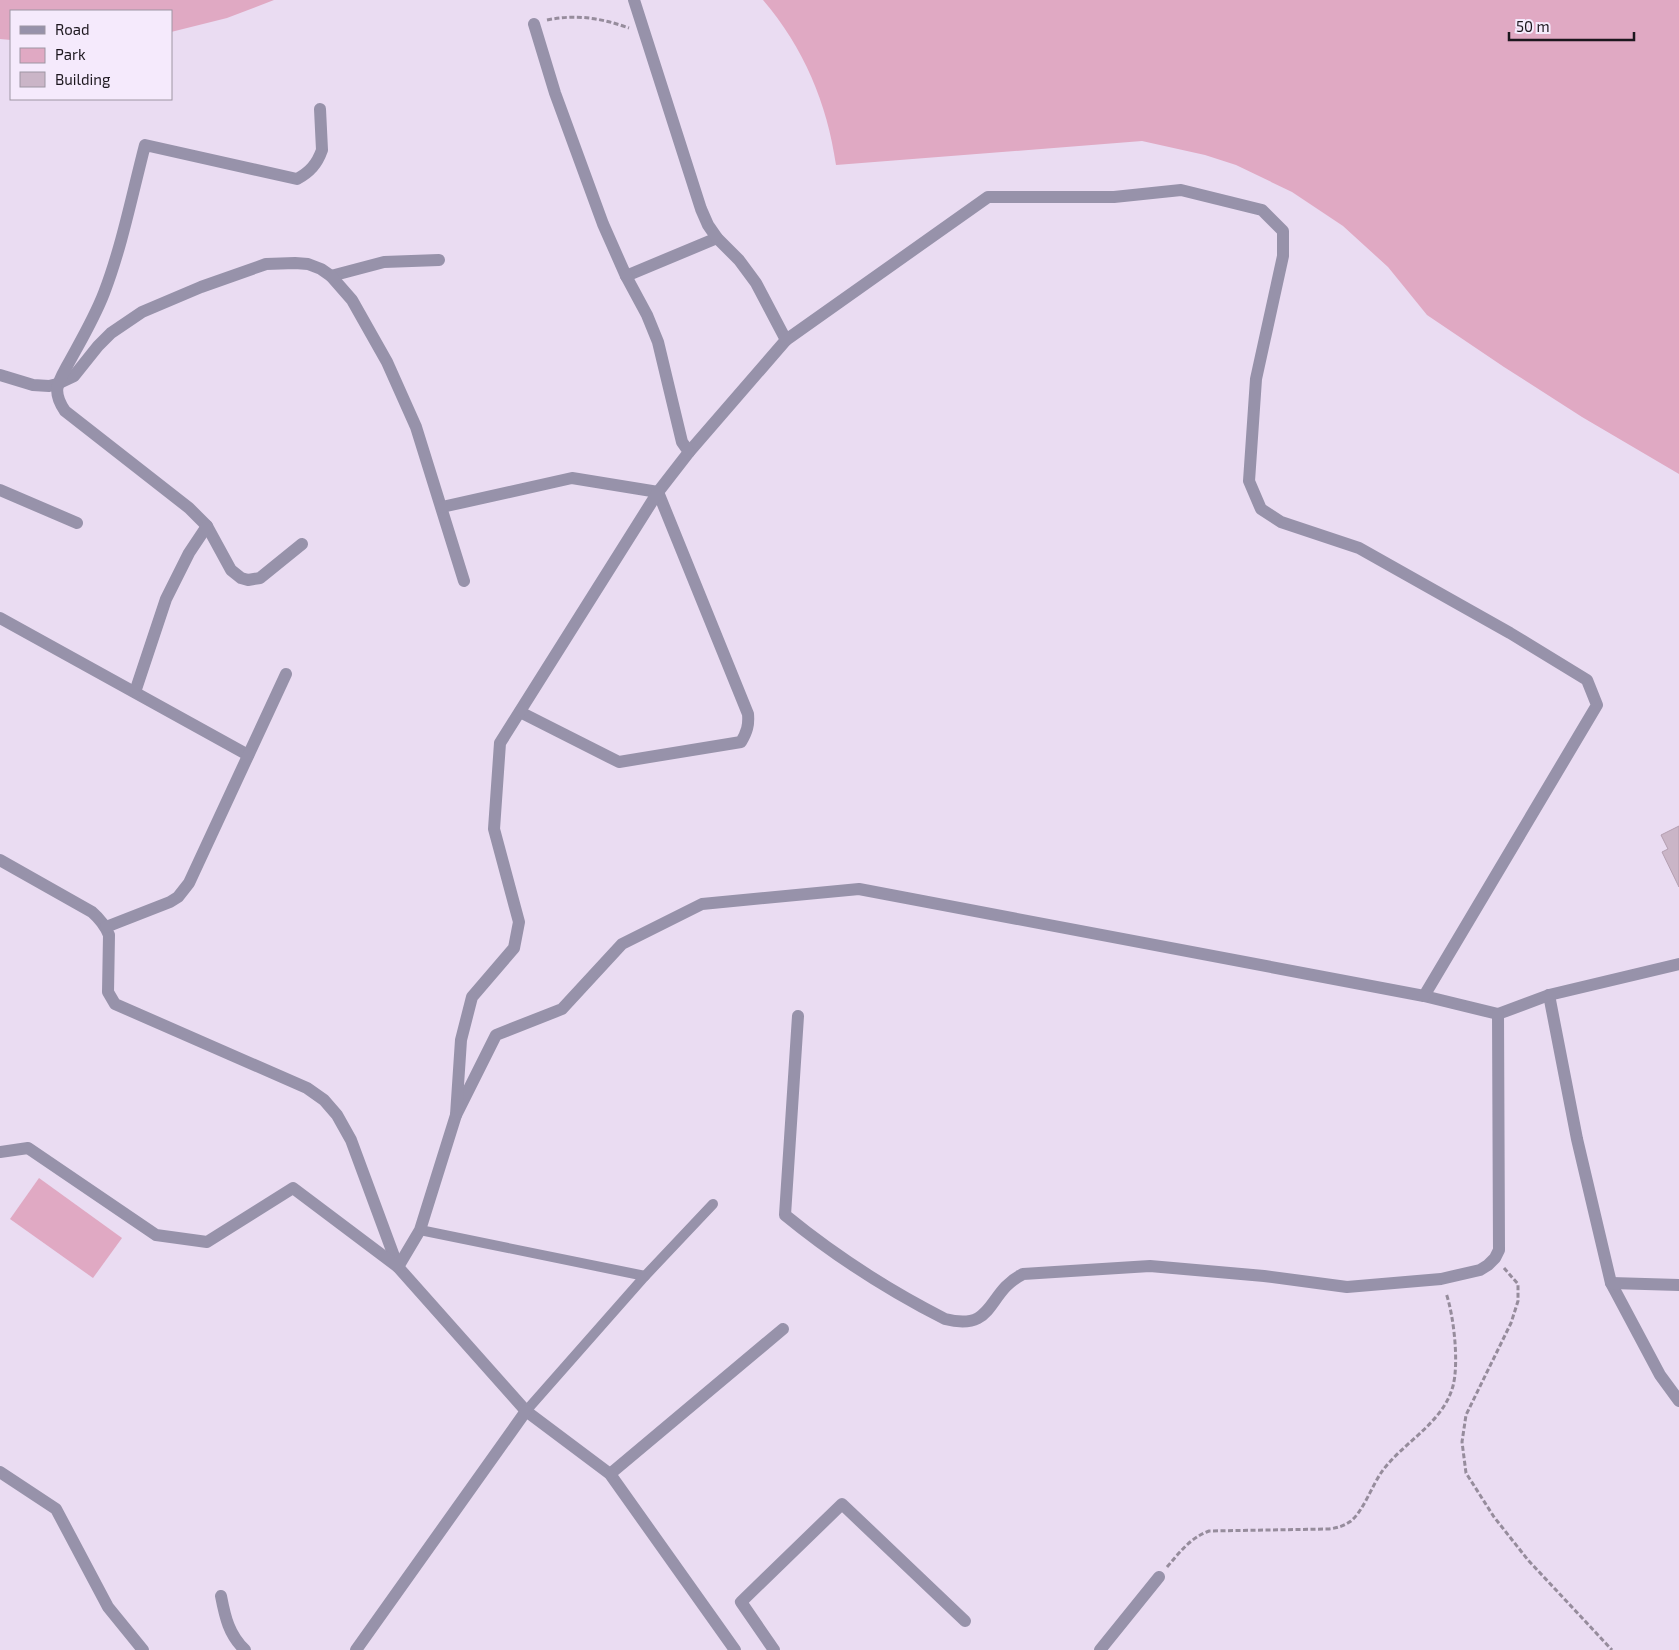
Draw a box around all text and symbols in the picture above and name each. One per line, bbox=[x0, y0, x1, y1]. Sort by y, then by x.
legend bbox=[10, 10, 172, 100]
scale bar bbox=[1509, 10, 1634, 42]
text: 50 m bbox=[1516, 17, 1550, 35]
text: Road bbox=[55, 20, 90, 38]
text: Park bbox=[55, 45, 86, 63]
text: Building bbox=[55, 70, 111, 88]

